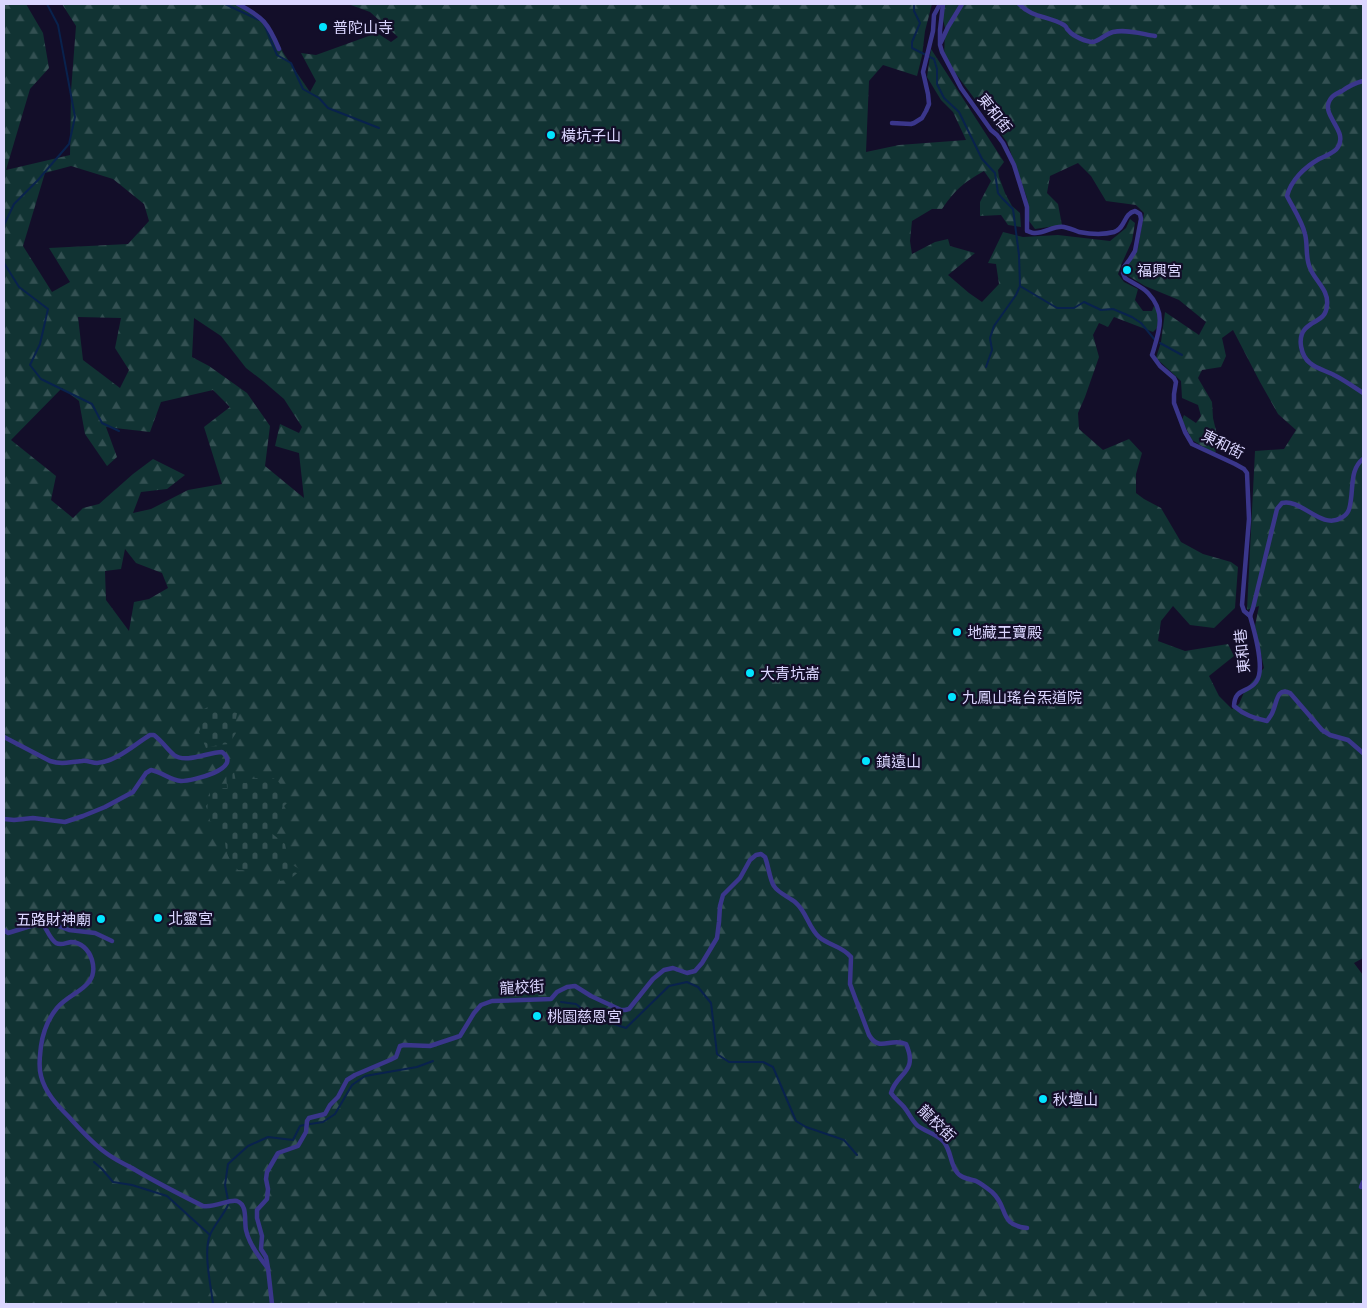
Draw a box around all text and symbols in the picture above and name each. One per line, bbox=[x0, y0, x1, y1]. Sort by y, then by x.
place label: 普陀山寺 bbox=[333, 19, 393, 36]
marker: 普陀山寺 bbox=[317, 21, 329, 33]
street label: 東和街 bbox=[974, 90, 1016, 136]
place label: 橫坑子山 bbox=[561, 127, 621, 144]
marker: 橫坑子山 bbox=[545, 129, 557, 141]
place label: 福興宮 bbox=[1137, 262, 1182, 279]
marker: 福興宮 bbox=[1121, 264, 1133, 276]
street label: 東和街 bbox=[1199, 426, 1247, 462]
place label: 地藏王寶殿 bbox=[967, 624, 1042, 641]
marker: 地藏王寶殿 bbox=[951, 626, 963, 638]
street label: 東和巷 bbox=[1231, 628, 1253, 674]
place label: 大青坑崙 bbox=[760, 665, 820, 682]
marker: 大青坑崙 bbox=[744, 667, 756, 679]
place label: 九鳳山瑤台炁道院 bbox=[962, 689, 1082, 706]
marker: 九鳳山瑤台炁道院 bbox=[946, 691, 958, 703]
place label: 鎮遠山 bbox=[876, 753, 921, 770]
marker: 鎮遠山 bbox=[860, 755, 872, 767]
place label: 北靈宮 bbox=[168, 910, 213, 927]
place label: 五路財神廟 bbox=[16, 911, 91, 928]
marker: 北靈宮 bbox=[152, 912, 164, 924]
marker: 五路財神廟 bbox=[95, 913, 107, 925]
street label: 龍校街 bbox=[499, 977, 545, 997]
place label: 桃園慈恩宮 bbox=[547, 1008, 622, 1025]
marker: 桃園慈恩宮 bbox=[531, 1010, 543, 1022]
place label: 秋壇山 bbox=[1053, 1091, 1098, 1108]
marker: 秋壇山 bbox=[1037, 1093, 1049, 1105]
street label: 龍校街 bbox=[915, 1101, 959, 1145]

